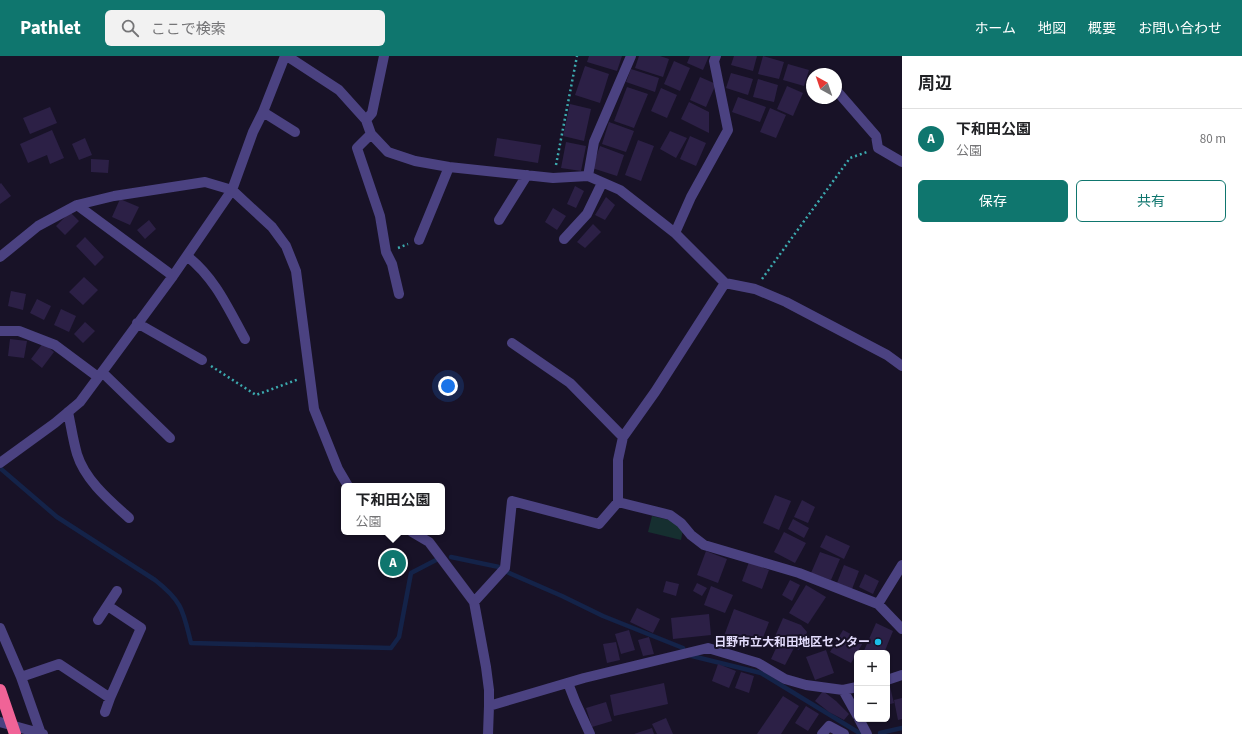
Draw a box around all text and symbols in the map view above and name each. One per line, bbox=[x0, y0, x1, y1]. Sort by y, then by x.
search box bbox=[105, 10, 385, 46]
text: Pathlet bbox=[20, 15, 81, 42]
icon: search bbox=[119, 17, 141, 39]
text: ここで検索 bbox=[151, 19, 226, 40]
text: ホーム bbox=[974, 19, 1016, 39]
text: 地図 bbox=[1038, 19, 1066, 39]
text: 概要 bbox=[1088, 19, 1116, 39]
text: お問い合わせ bbox=[1138, 19, 1222, 39]
north arrow bbox=[806, 68, 842, 104]
text: 周辺 bbox=[918, 72, 952, 96]
text: 下和田公園 bbox=[956, 119, 1031, 140]
text: A bbox=[927, 130, 935, 148]
text: 80 m bbox=[1200, 130, 1226, 148]
text: 公園 bbox=[956, 142, 982, 160]
button: 保存 bbox=[918, 180, 1068, 222]
button: 共有 bbox=[1076, 180, 1226, 222]
your location bbox=[438, 376, 458, 396]
popup bbox=[341, 483, 445, 535]
text: 下和田公園 bbox=[355, 490, 431, 511]
text: 公園 bbox=[355, 513, 382, 531]
pin: A bbox=[380, 548, 406, 578]
place label: 日野市立大和田地区センター bbox=[714, 634, 870, 651]
marker: 日野市立大和田地区センター bbox=[873, 637, 883, 647]
map controls bbox=[854, 650, 890, 722]
button: + bbox=[854, 650, 890, 686]
button: − bbox=[854, 686, 890, 722]

